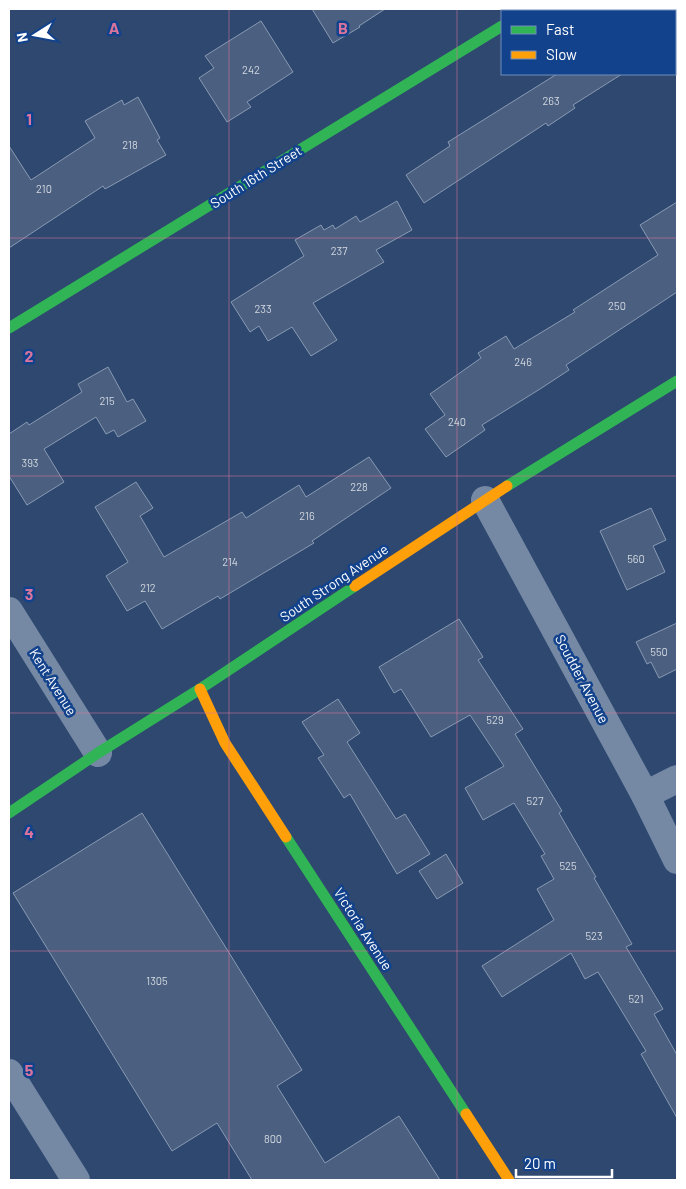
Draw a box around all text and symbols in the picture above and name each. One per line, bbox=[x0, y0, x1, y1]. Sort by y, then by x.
north arrow bbox=[10, 10, 60, 60]
legend bbox=[501, 10, 676, 75]
text: A bbox=[109, 18, 120, 37]
text: B bbox=[338, 18, 348, 37]
text: Fast bbox=[546, 20, 574, 38]
text: N bbox=[13, 31, 31, 44]
text: Slow bbox=[546, 45, 577, 63]
house number: 242 bbox=[242, 63, 260, 76]
house number: 263 bbox=[542, 94, 560, 107]
text: 1 bbox=[26, 109, 32, 128]
house number: 218 bbox=[122, 138, 138, 151]
street label: South 16th Street bbox=[207, 142, 305, 211]
house number: 210 bbox=[36, 182, 52, 195]
house number: 237 bbox=[331, 244, 347, 257]
house number: 250 bbox=[608, 299, 626, 312]
house number: 233 bbox=[254, 302, 272, 315]
text: 2 bbox=[25, 346, 34, 365]
house number: 246 bbox=[514, 355, 532, 368]
house number: 215 bbox=[99, 394, 115, 407]
house number: 240 bbox=[448, 415, 466, 428]
house number: 393 bbox=[21, 456, 39, 469]
house number: 228 bbox=[350, 480, 368, 493]
house number: 216 bbox=[299, 509, 315, 522]
street label: South Strong Avenue bbox=[276, 540, 391, 625]
house number: 560 bbox=[627, 552, 645, 565]
house number: 214 bbox=[222, 555, 238, 568]
house number: 212 bbox=[140, 581, 156, 594]
text: 3 bbox=[25, 584, 33, 603]
street label: Scudder Avenue bbox=[552, 631, 613, 726]
street label: Kent Avenue bbox=[26, 645, 81, 718]
house number: 550 bbox=[650, 645, 668, 658]
house number: 529 bbox=[486, 713, 504, 726]
house number: 527 bbox=[527, 794, 543, 807]
text: 4 bbox=[24, 822, 34, 841]
house number: 525 bbox=[559, 859, 577, 872]
street label: Victoria Avenue bbox=[330, 884, 396, 973]
house number: 523 bbox=[585, 929, 603, 942]
house number: 1305 bbox=[146, 974, 168, 987]
house number: 521 bbox=[628, 992, 644, 1005]
text: 5 bbox=[25, 1060, 34, 1079]
house number: 800 bbox=[264, 1132, 282, 1145]
scale bar bbox=[516, 1146, 612, 1178]
text: 20 m bbox=[524, 1154, 556, 1172]

